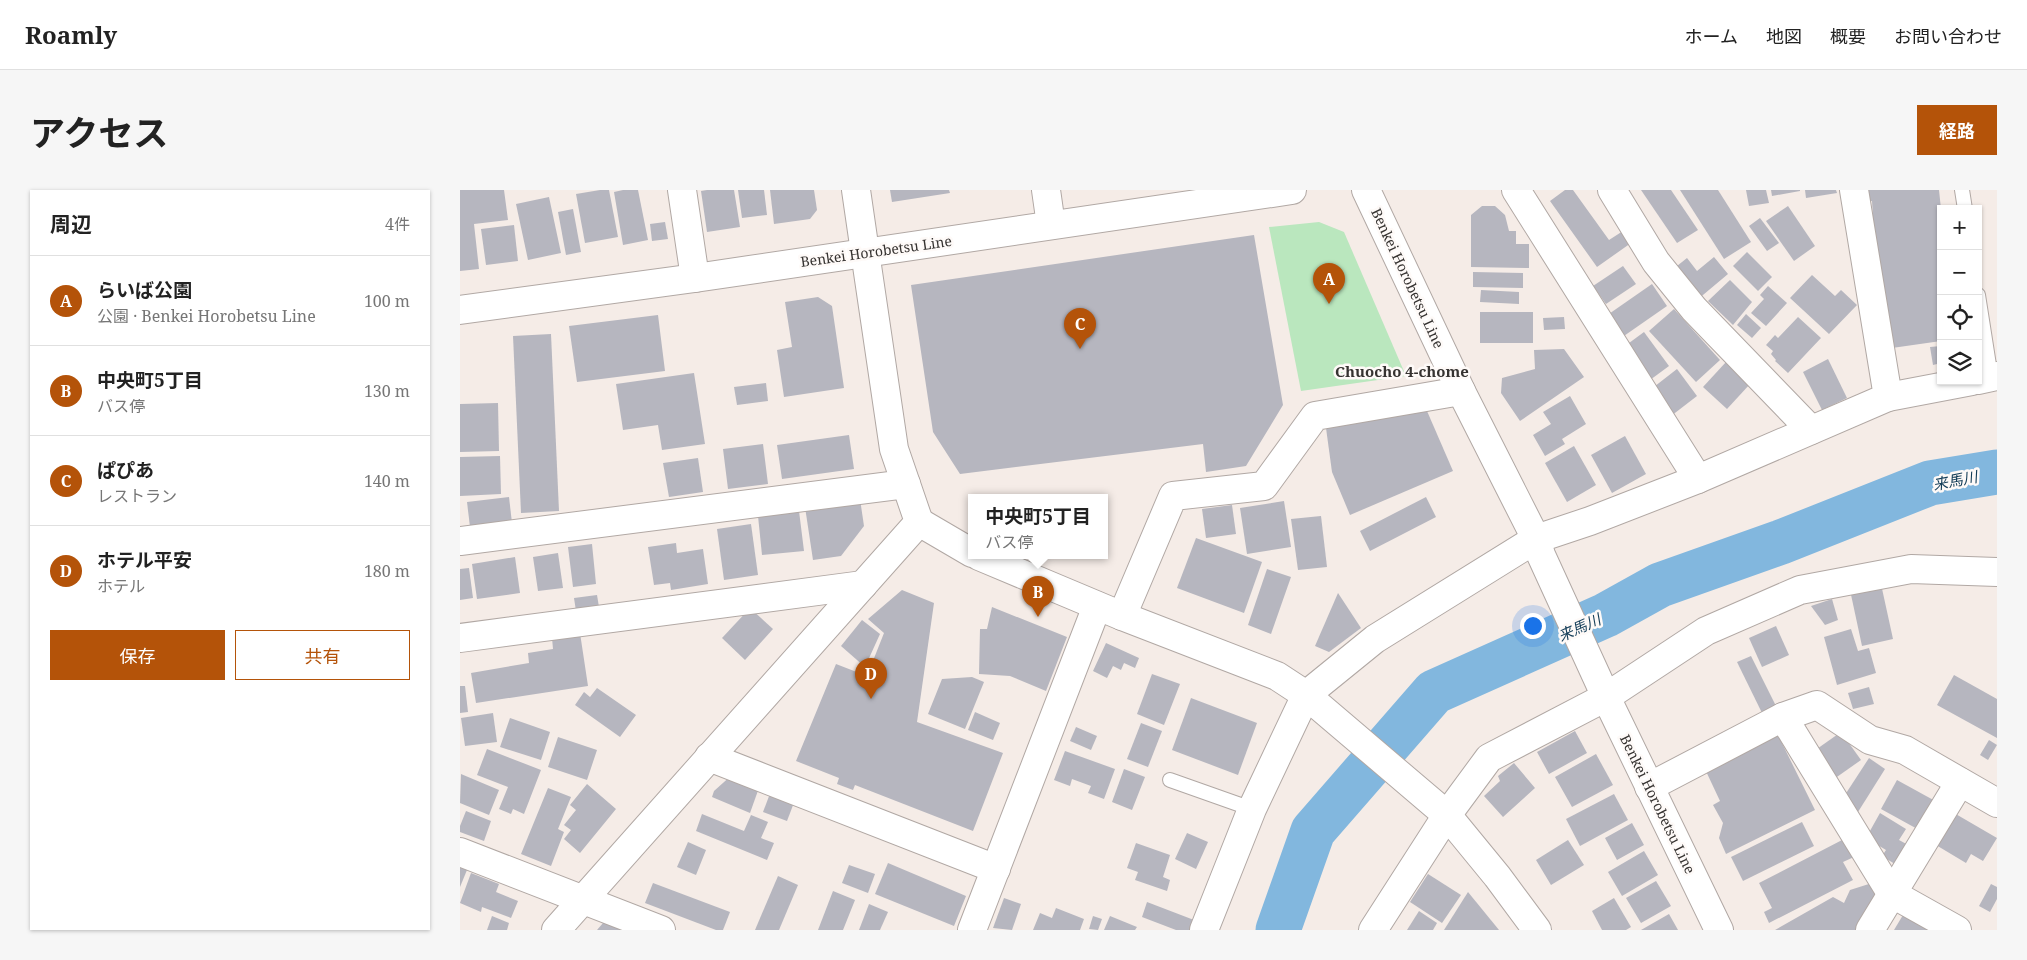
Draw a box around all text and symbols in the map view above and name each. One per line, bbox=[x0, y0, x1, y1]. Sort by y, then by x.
text: Roamly bbox=[25, 18, 117, 51]
text: ホーム bbox=[1685, 24, 1738, 48]
text: 地図 bbox=[1766, 24, 1802, 48]
text: 概要 bbox=[1830, 24, 1866, 48]
text: お問い合わせ bbox=[1894, 24, 2002, 48]
button: 経路 bbox=[1917, 105, 1997, 155]
text: アクセス bbox=[30, 109, 168, 156]
street label: Benkei Horobetsu Line bbox=[1367, 205, 1449, 351]
map controls bbox=[1937, 205, 1982, 385]
button: + bbox=[1937, 205, 1982, 250]
text: 周辺 bbox=[50, 210, 92, 238]
text: 4件 bbox=[385, 213, 410, 235]
street label: Benkei Horobetsu Line bbox=[799, 231, 953, 271]
button: − bbox=[1937, 250, 1982, 295]
pin: A bbox=[1313, 263, 1345, 304]
text: らいば公園 bbox=[97, 277, 192, 303]
text: A bbox=[60, 290, 72, 312]
text: 100 m bbox=[364, 290, 410, 312]
button: locate bbox=[1937, 295, 1982, 340]
text: 公園 · Benkei Horobetsu Line bbox=[97, 305, 316, 327]
pin: C bbox=[1064, 308, 1096, 349]
button: layers bbox=[1937, 340, 1982, 385]
district label: Chuocho 4-chome bbox=[1335, 361, 1469, 381]
text: 中央町5丁目 bbox=[97, 367, 203, 393]
text: B bbox=[61, 380, 71, 402]
text: 130 m bbox=[364, 380, 410, 402]
text: バス停 bbox=[97, 395, 145, 417]
text: ぱぴあ bbox=[97, 457, 154, 483]
water label: 来馬川 bbox=[1931, 466, 1981, 494]
text: C bbox=[61, 470, 71, 492]
text: 140 m bbox=[364, 470, 410, 492]
text: レストラン bbox=[97, 485, 177, 507]
popup bbox=[968, 494, 1108, 559]
text: 中央町5丁目 bbox=[985, 503, 1091, 529]
text: バス停 bbox=[985, 531, 1033, 553]
text: ホテル平安 bbox=[97, 547, 192, 573]
text: D bbox=[60, 560, 72, 582]
text: 180 m bbox=[364, 560, 410, 582]
text: ホテル bbox=[97, 575, 145, 597]
pin: B bbox=[1022, 576, 1054, 617]
water label: 来馬川 bbox=[1554, 608, 1605, 645]
your location bbox=[1520, 613, 1546, 639]
button: 保存 bbox=[50, 630, 225, 680]
button: 共有 bbox=[235, 630, 410, 680]
pin: D bbox=[855, 658, 887, 699]
street label: Benkei Horobetsu Line bbox=[1616, 731, 1700, 877]

